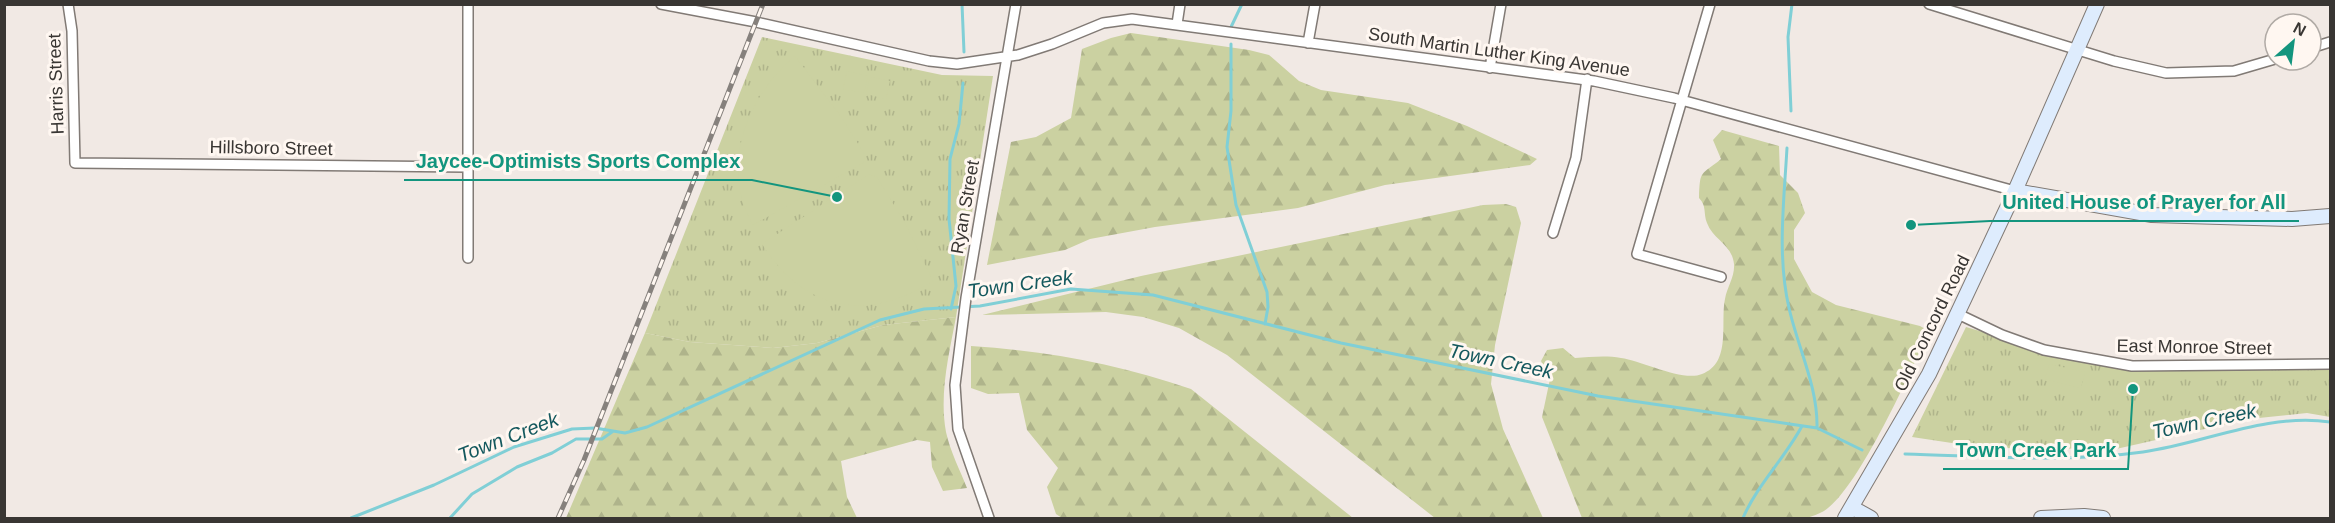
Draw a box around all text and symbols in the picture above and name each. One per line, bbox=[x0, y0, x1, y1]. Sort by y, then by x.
north arrow bbox=[2263, 12, 2323, 72]
text: N bbox=[2291, 19, 2309, 39]
street label: South Martin Luther King Avenue bbox=[1367, 24, 1631, 80]
street label: Harris Street bbox=[44, 33, 68, 135]
street label: Hillsboro Street bbox=[209, 137, 333, 159]
callout: Jaycee-Optimists Sports Complex bbox=[404, 142, 752, 180]
text: Jaycee-Optimists Sports Complex bbox=[416, 150, 740, 172]
street label: Ryan Street bbox=[947, 158, 983, 256]
callout: United House of Prayer for All bbox=[1990, 183, 2299, 221]
text: United House of Prayer for All bbox=[2002, 191, 2286, 213]
street label: Old Concord Road bbox=[1890, 252, 1974, 394]
water label: Town Creek bbox=[966, 266, 1075, 302]
street label: East Monroe Street bbox=[2116, 336, 2272, 358]
water label: Town Creek bbox=[1447, 339, 1556, 383]
water label: Town Creek bbox=[2150, 399, 2259, 443]
water label: Town Creek bbox=[455, 407, 562, 466]
callout: Town Creek Park bbox=[1943, 431, 2128, 469]
text: Town Creek Park bbox=[1956, 439, 2117, 461]

